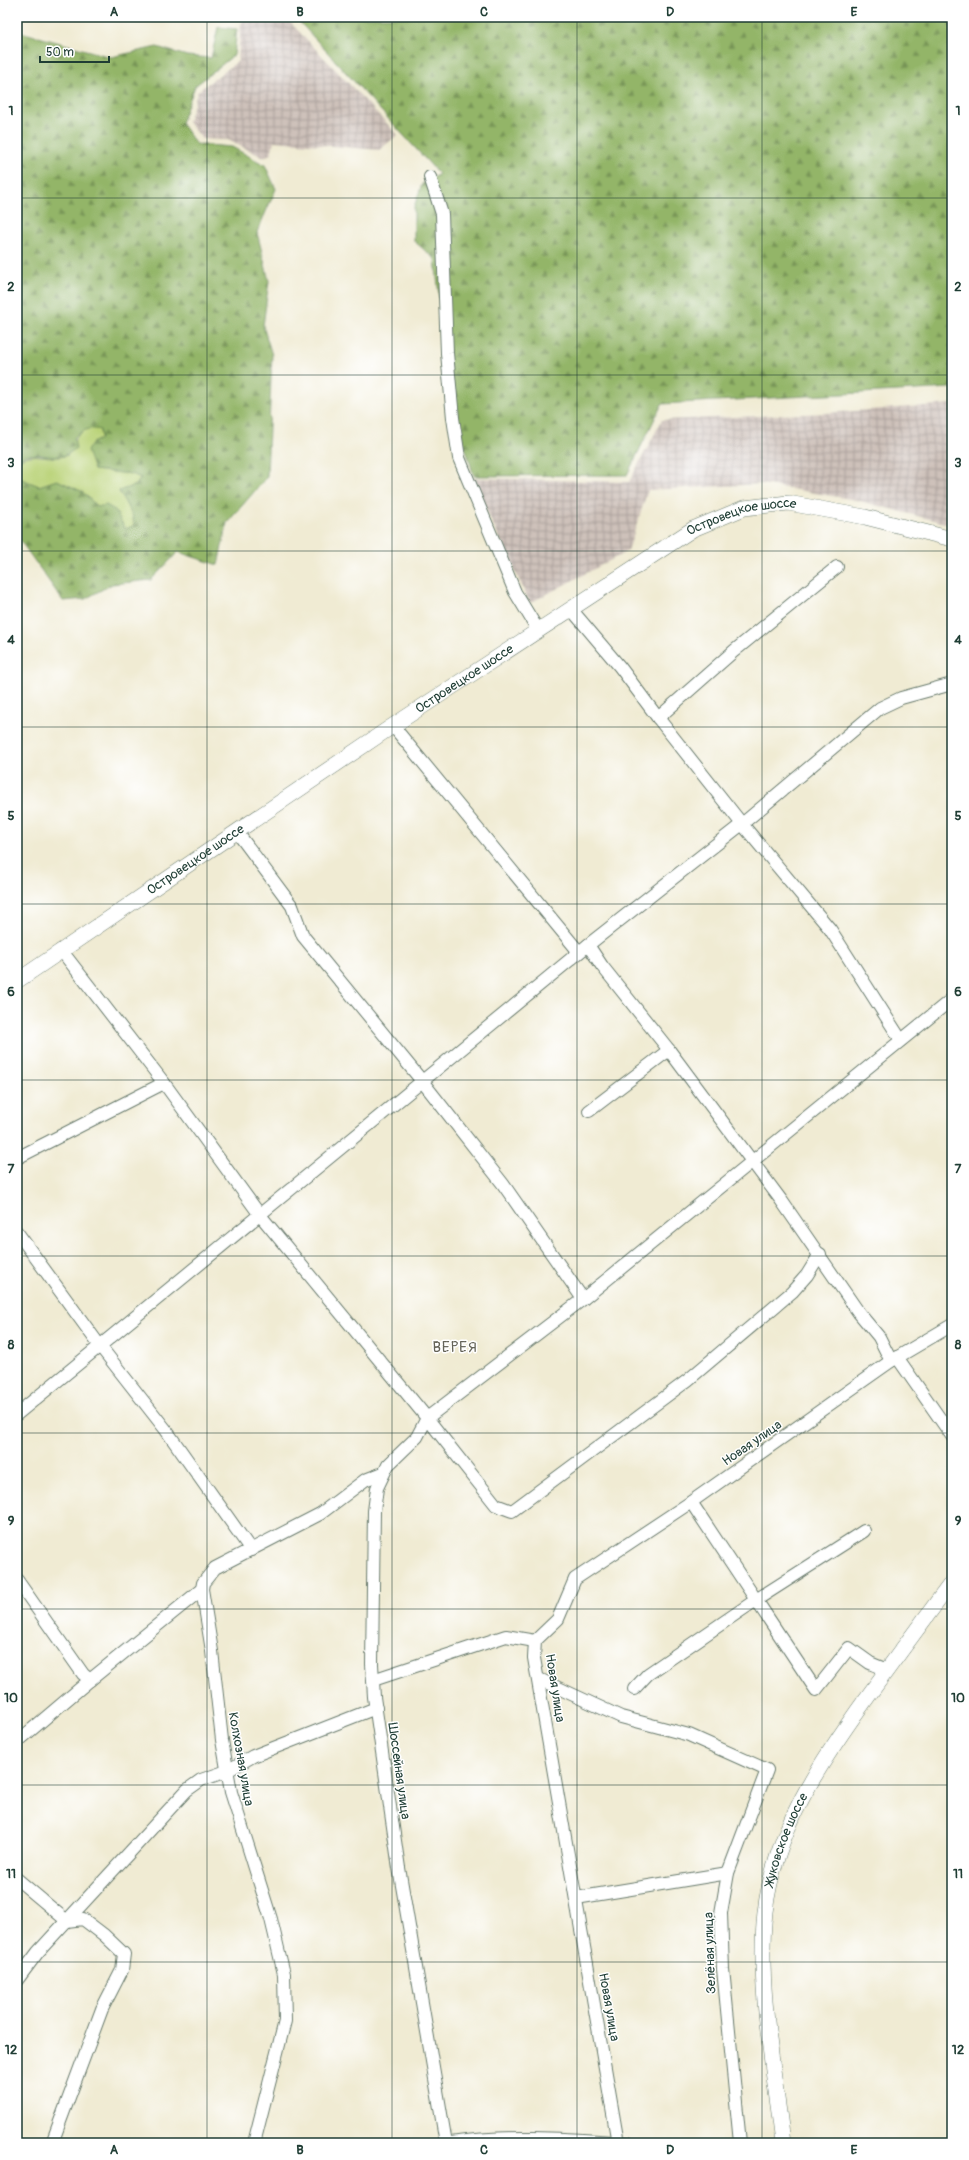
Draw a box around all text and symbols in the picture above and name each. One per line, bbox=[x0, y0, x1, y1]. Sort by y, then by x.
text: A bbox=[110, 4, 119, 20]
text: B bbox=[296, 4, 304, 20]
text: C bbox=[480, 4, 488, 20]
text: D bbox=[666, 4, 674, 20]
text: E bbox=[851, 4, 858, 20]
scale bar bbox=[40, 38, 109, 64]
text: 50 m bbox=[46, 45, 74, 60]
text: 1 bbox=[8, 103, 14, 119]
text: 1 bbox=[955, 103, 961, 119]
text: 2 bbox=[7, 279, 15, 295]
text: 2 bbox=[954, 279, 962, 295]
text: 3 bbox=[7, 455, 15, 471]
text: 3 bbox=[954, 455, 962, 471]
street label: Островецкое шоссе bbox=[683, 495, 798, 539]
text: 4 bbox=[7, 632, 15, 648]
text: 4 bbox=[954, 632, 962, 648]
street label: Островецкое шоссе bbox=[412, 641, 517, 717]
text: 5 bbox=[7, 808, 15, 824]
text: 5 bbox=[954, 808, 962, 824]
street label: Островецкое шоссе bbox=[144, 821, 248, 898]
text: 6 bbox=[7, 984, 15, 1000]
text: 6 bbox=[954, 984, 962, 1000]
text: 7 bbox=[8, 1161, 15, 1177]
text: 7 bbox=[955, 1161, 962, 1177]
text: 8 bbox=[8, 1337, 15, 1353]
text: 8 bbox=[955, 1337, 962, 1353]
district label: ВЕРЕЯ bbox=[432, 1338, 478, 1357]
street label: Новая улица bbox=[719, 1417, 785, 1469]
text: 9 bbox=[8, 1513, 15, 1529]
text: 9 bbox=[955, 1513, 962, 1529]
street label: Новая улица bbox=[542, 1653, 568, 1723]
text: 10 bbox=[4, 1690, 18, 1706]
text: 10 bbox=[951, 1690, 965, 1706]
street label: Колхозная улица bbox=[225, 1711, 257, 1807]
street label: Шоссейная улица bbox=[384, 1722, 414, 1820]
street label: Жуковское шоссе bbox=[761, 1790, 812, 1890]
text: 11 bbox=[6, 1866, 16, 1882]
text: 11 bbox=[953, 1866, 963, 1882]
street label: Зелёная улица bbox=[701, 1912, 719, 1994]
street label: Новая улица bbox=[595, 1972, 623, 2042]
text: 12 bbox=[5, 2042, 17, 2058]
text: 12 bbox=[952, 2042, 964, 2058]
text: A bbox=[110, 2142, 119, 2158]
text: B bbox=[296, 2142, 304, 2158]
text: C bbox=[480, 2142, 488, 2158]
text: D bbox=[666, 2142, 674, 2158]
text: E bbox=[851, 2142, 858, 2158]

